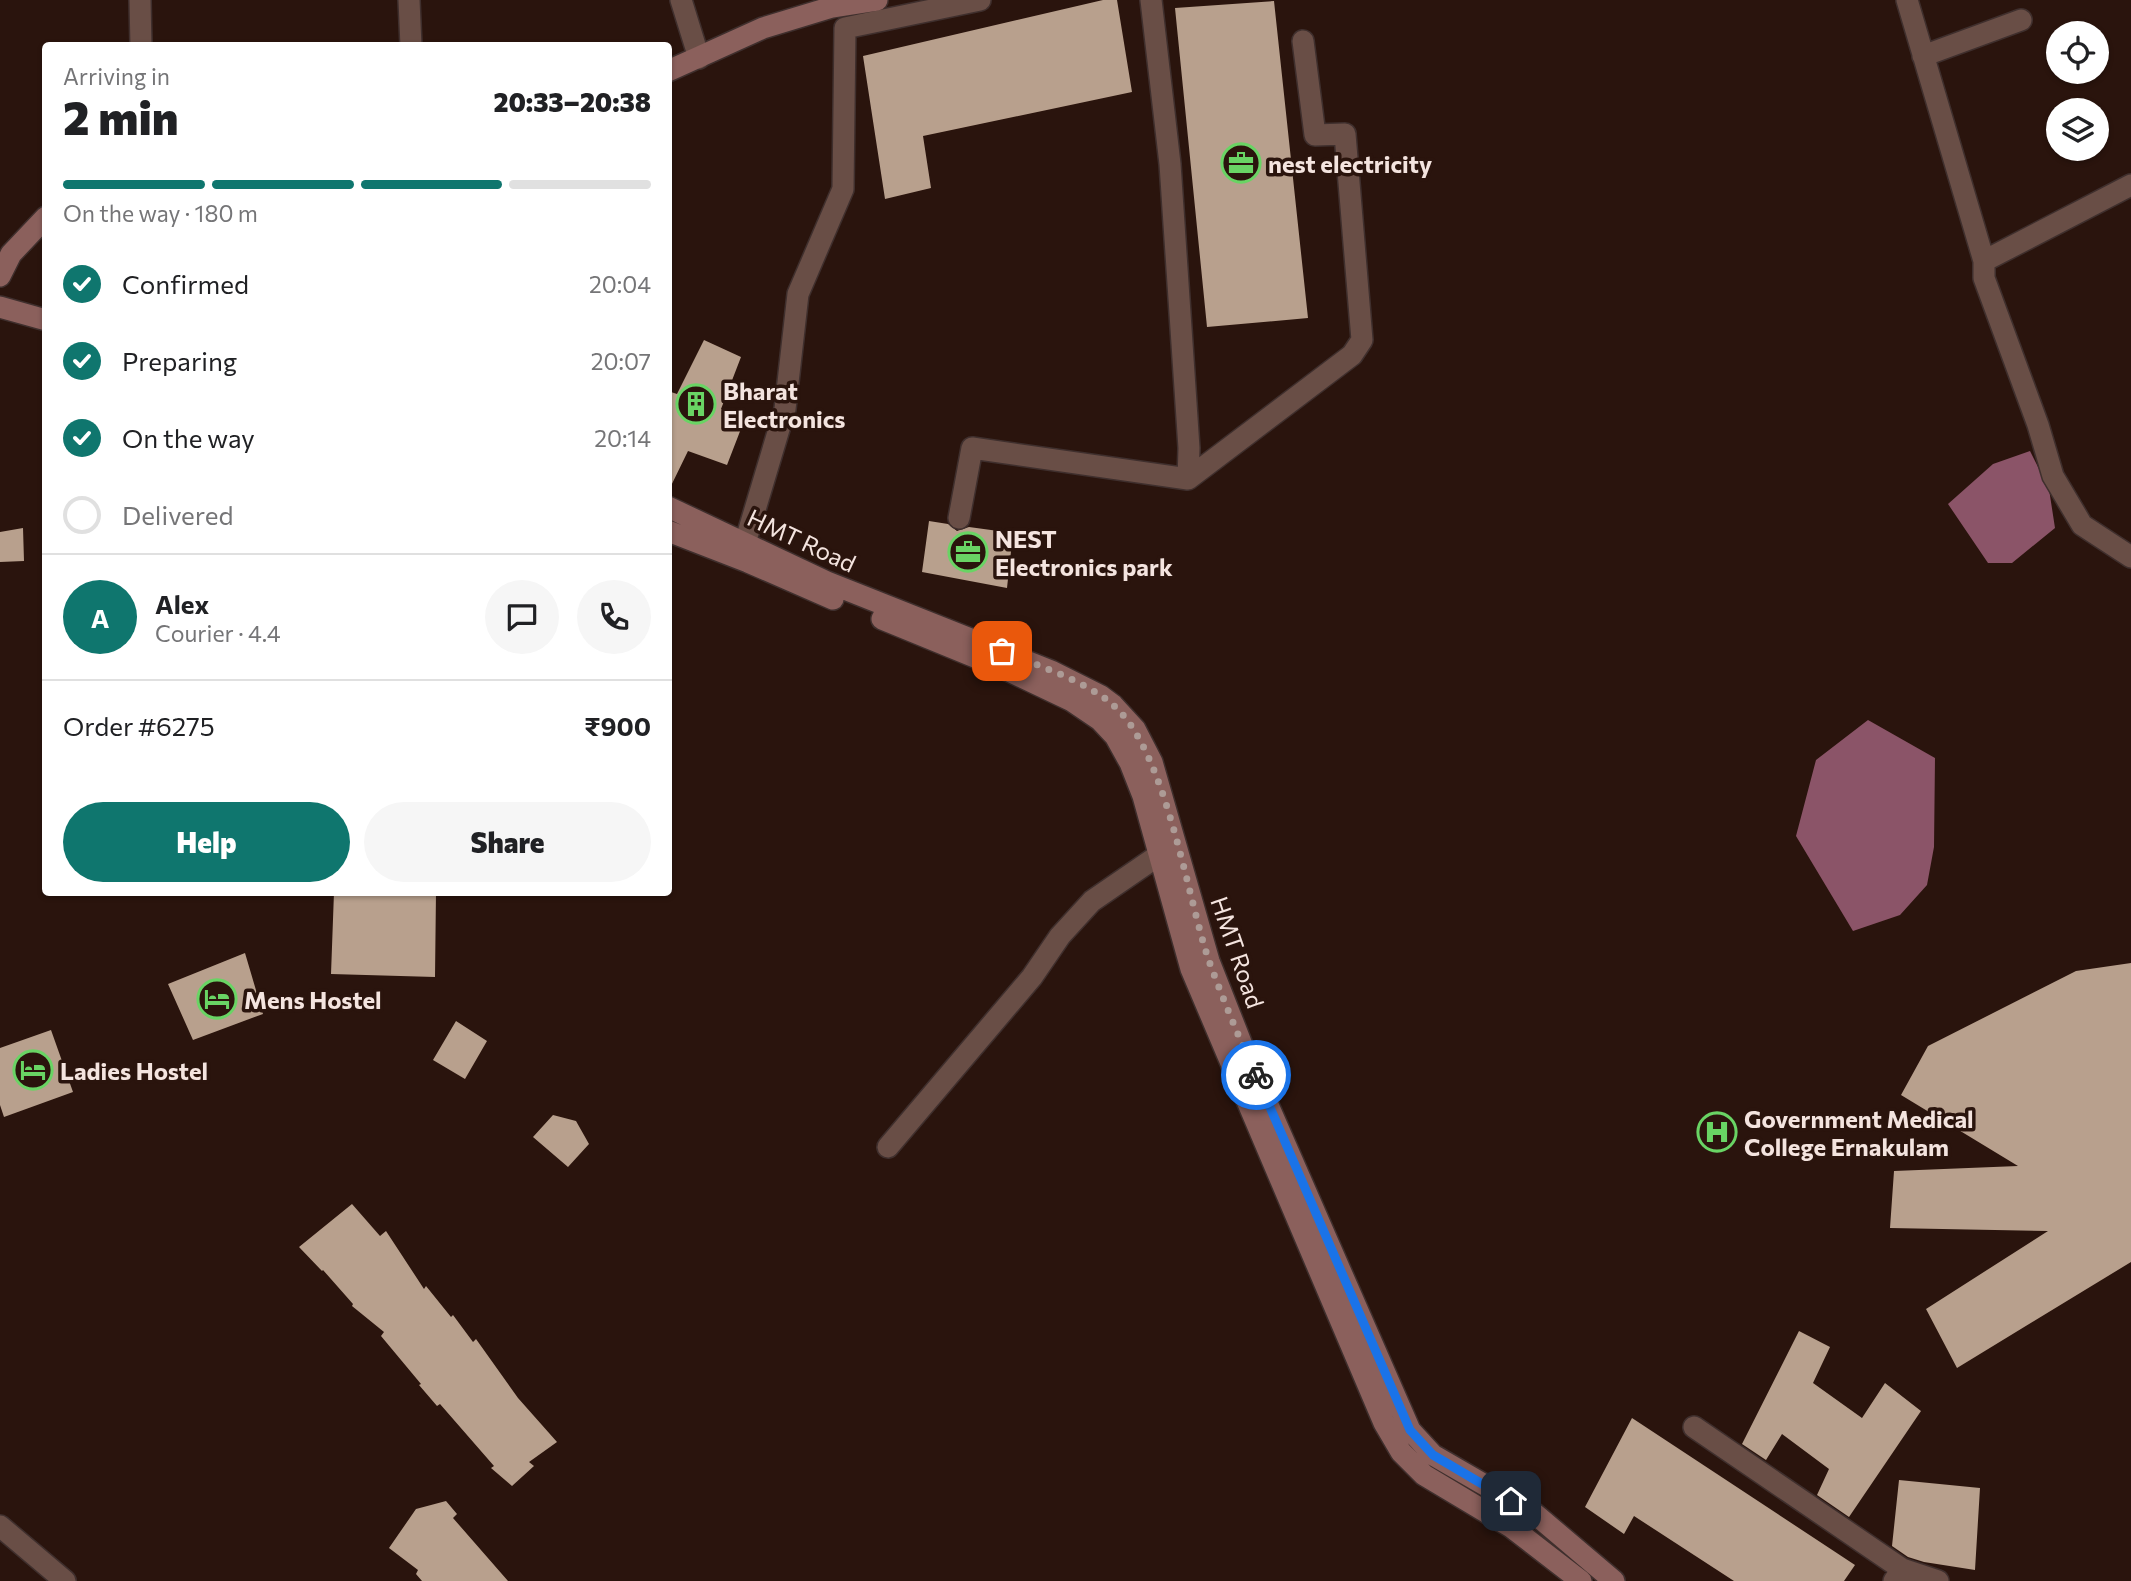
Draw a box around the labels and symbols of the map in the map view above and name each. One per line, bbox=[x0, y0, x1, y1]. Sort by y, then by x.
office icon: nest electricity bbox=[1220, 142, 1262, 184]
place label: nest electricity bbox=[1268, 149, 1432, 178]
place label: Bharat Electronics bbox=[723, 376, 846, 433]
building icon: Bharat Electronics bbox=[675, 383, 717, 425]
street label: HMT Road bbox=[743, 502, 861, 578]
place label: NEST Electronics park bbox=[995, 524, 1173, 581]
office icon: NEST Electronics park bbox=[947, 531, 989, 573]
pin bbox=[972, 621, 1032, 681]
street label: HMT Road bbox=[1205, 892, 1271, 1012]
hotel icon: Mens Hostel bbox=[196, 978, 238, 1020]
place label: Mens Hostel bbox=[244, 985, 382, 1014]
courier bbox=[1221, 1040, 1291, 1110]
hotel icon: Ladies Hostel bbox=[12, 1049, 54, 1091]
place label: Ladies Hostel bbox=[60, 1056, 208, 1085]
place label: Government Medical College Ernakulam bbox=[1744, 1104, 1974, 1161]
hospital icon: Government Medical College Ernakulam bbox=[1696, 1111, 1738, 1153]
pin bbox=[1481, 1471, 1541, 1531]

